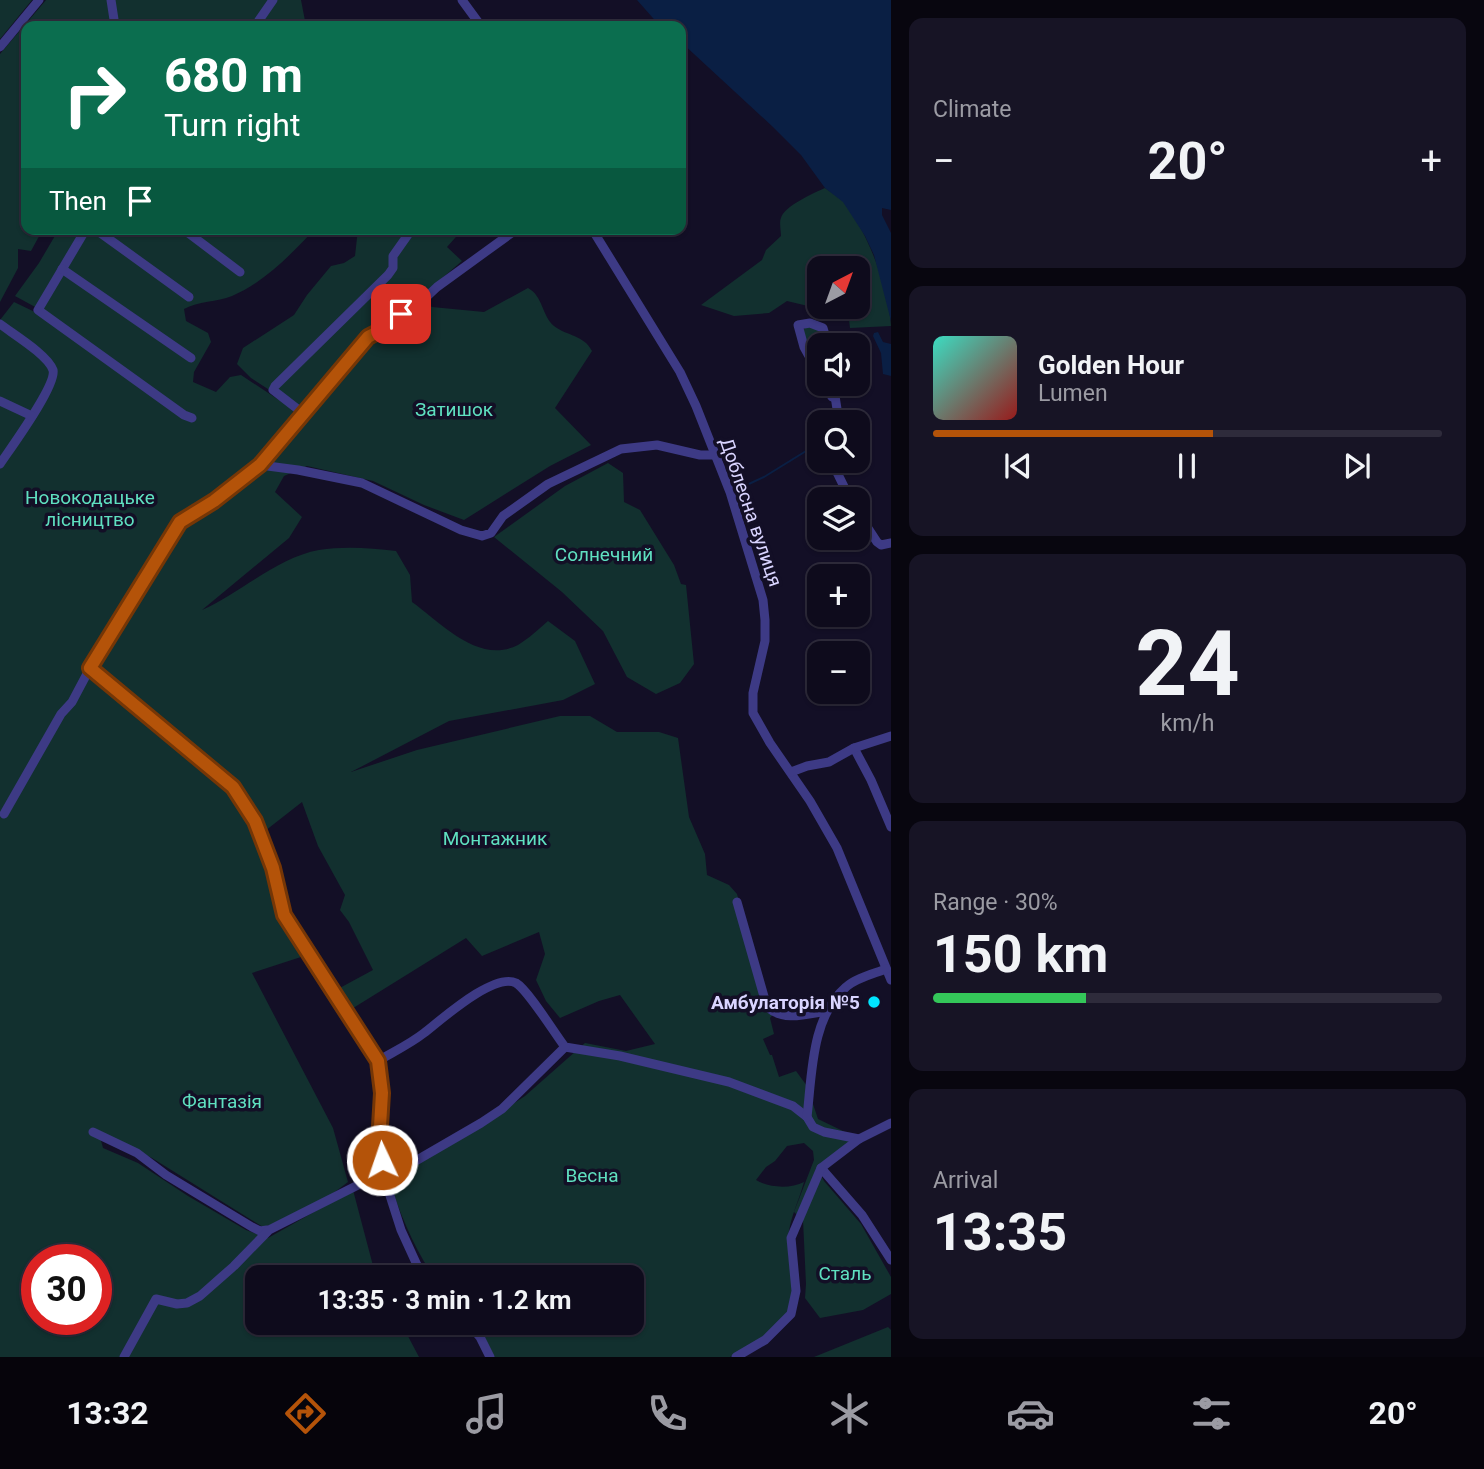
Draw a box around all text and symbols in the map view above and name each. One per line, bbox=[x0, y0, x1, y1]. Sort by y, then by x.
text: 680 m bbox=[164, 47, 303, 104]
icon: right bbox=[49, 49, 140, 140]
text: Climate bbox=[933, 96, 1012, 123]
text: Turn right bbox=[164, 106, 300, 144]
text: 20° bbox=[1148, 131, 1228, 192]
text: − bbox=[933, 139, 955, 183]
text: + bbox=[1420, 139, 1442, 183]
icon: arrive bbox=[121, 182, 159, 220]
text: Then bbox=[49, 186, 107, 216]
north arrow bbox=[807, 256, 870, 318]
map controls bbox=[807, 256, 870, 704]
pin bbox=[371, 284, 431, 344]
icon: arrive bbox=[382, 295, 420, 333]
button: sound bbox=[807, 333, 870, 396]
text: Golden Hour bbox=[1038, 350, 1184, 380]
text: Lumen bbox=[1038, 380, 1108, 407]
park label: Затишок bbox=[415, 398, 494, 421]
button: search bbox=[807, 410, 870, 473]
street label: Доблесна вулиця bbox=[715, 435, 787, 589]
icon: previous bbox=[999, 447, 1037, 485]
icon: pause bbox=[1168, 447, 1206, 485]
icon: next bbox=[1338, 447, 1376, 485]
park label: Новокодацьке лісництво bbox=[25, 486, 155, 531]
button: layers bbox=[807, 487, 870, 550]
park label: Солнечний bbox=[555, 543, 653, 566]
button: + bbox=[807, 564, 870, 627]
text: 24 bbox=[1135, 611, 1240, 717]
button: − bbox=[807, 641, 870, 704]
text: km/h bbox=[1161, 710, 1215, 737]
park label: Монтажник bbox=[443, 827, 548, 850]
text: Range · 30% bbox=[933, 889, 1058, 916]
text: 150 km bbox=[933, 924, 1108, 985]
place label: Амбулаторія №5 bbox=[711, 991, 860, 1014]
marker: Амбулаторія №5 bbox=[866, 994, 882, 1010]
park label: Фантазія bbox=[182, 1090, 262, 1113]
position arrow bbox=[345, 1123, 419, 1197]
park label: Весна bbox=[565, 1164, 619, 1187]
text: Arrival bbox=[933, 1167, 998, 1194]
text: 13:35 bbox=[933, 1202, 1067, 1263]
speed limit sign: 30 bbox=[21, 1244, 112, 1335]
park label: Сталь bbox=[819, 1262, 872, 1285]
text: 13:35 · 3 min · 1.2 km bbox=[317, 1285, 572, 1315]
icon: directions bbox=[281, 1389, 330, 1438]
icon: music bbox=[462, 1389, 511, 1438]
icon: phone bbox=[643, 1389, 692, 1438]
icon: climate bbox=[825, 1389, 874, 1438]
icon: car bbox=[1006, 1389, 1055, 1438]
icon: filters bbox=[1187, 1389, 1236, 1438]
text: 13:32 bbox=[66, 1394, 149, 1432]
text: 20° bbox=[1369, 1394, 1418, 1432]

